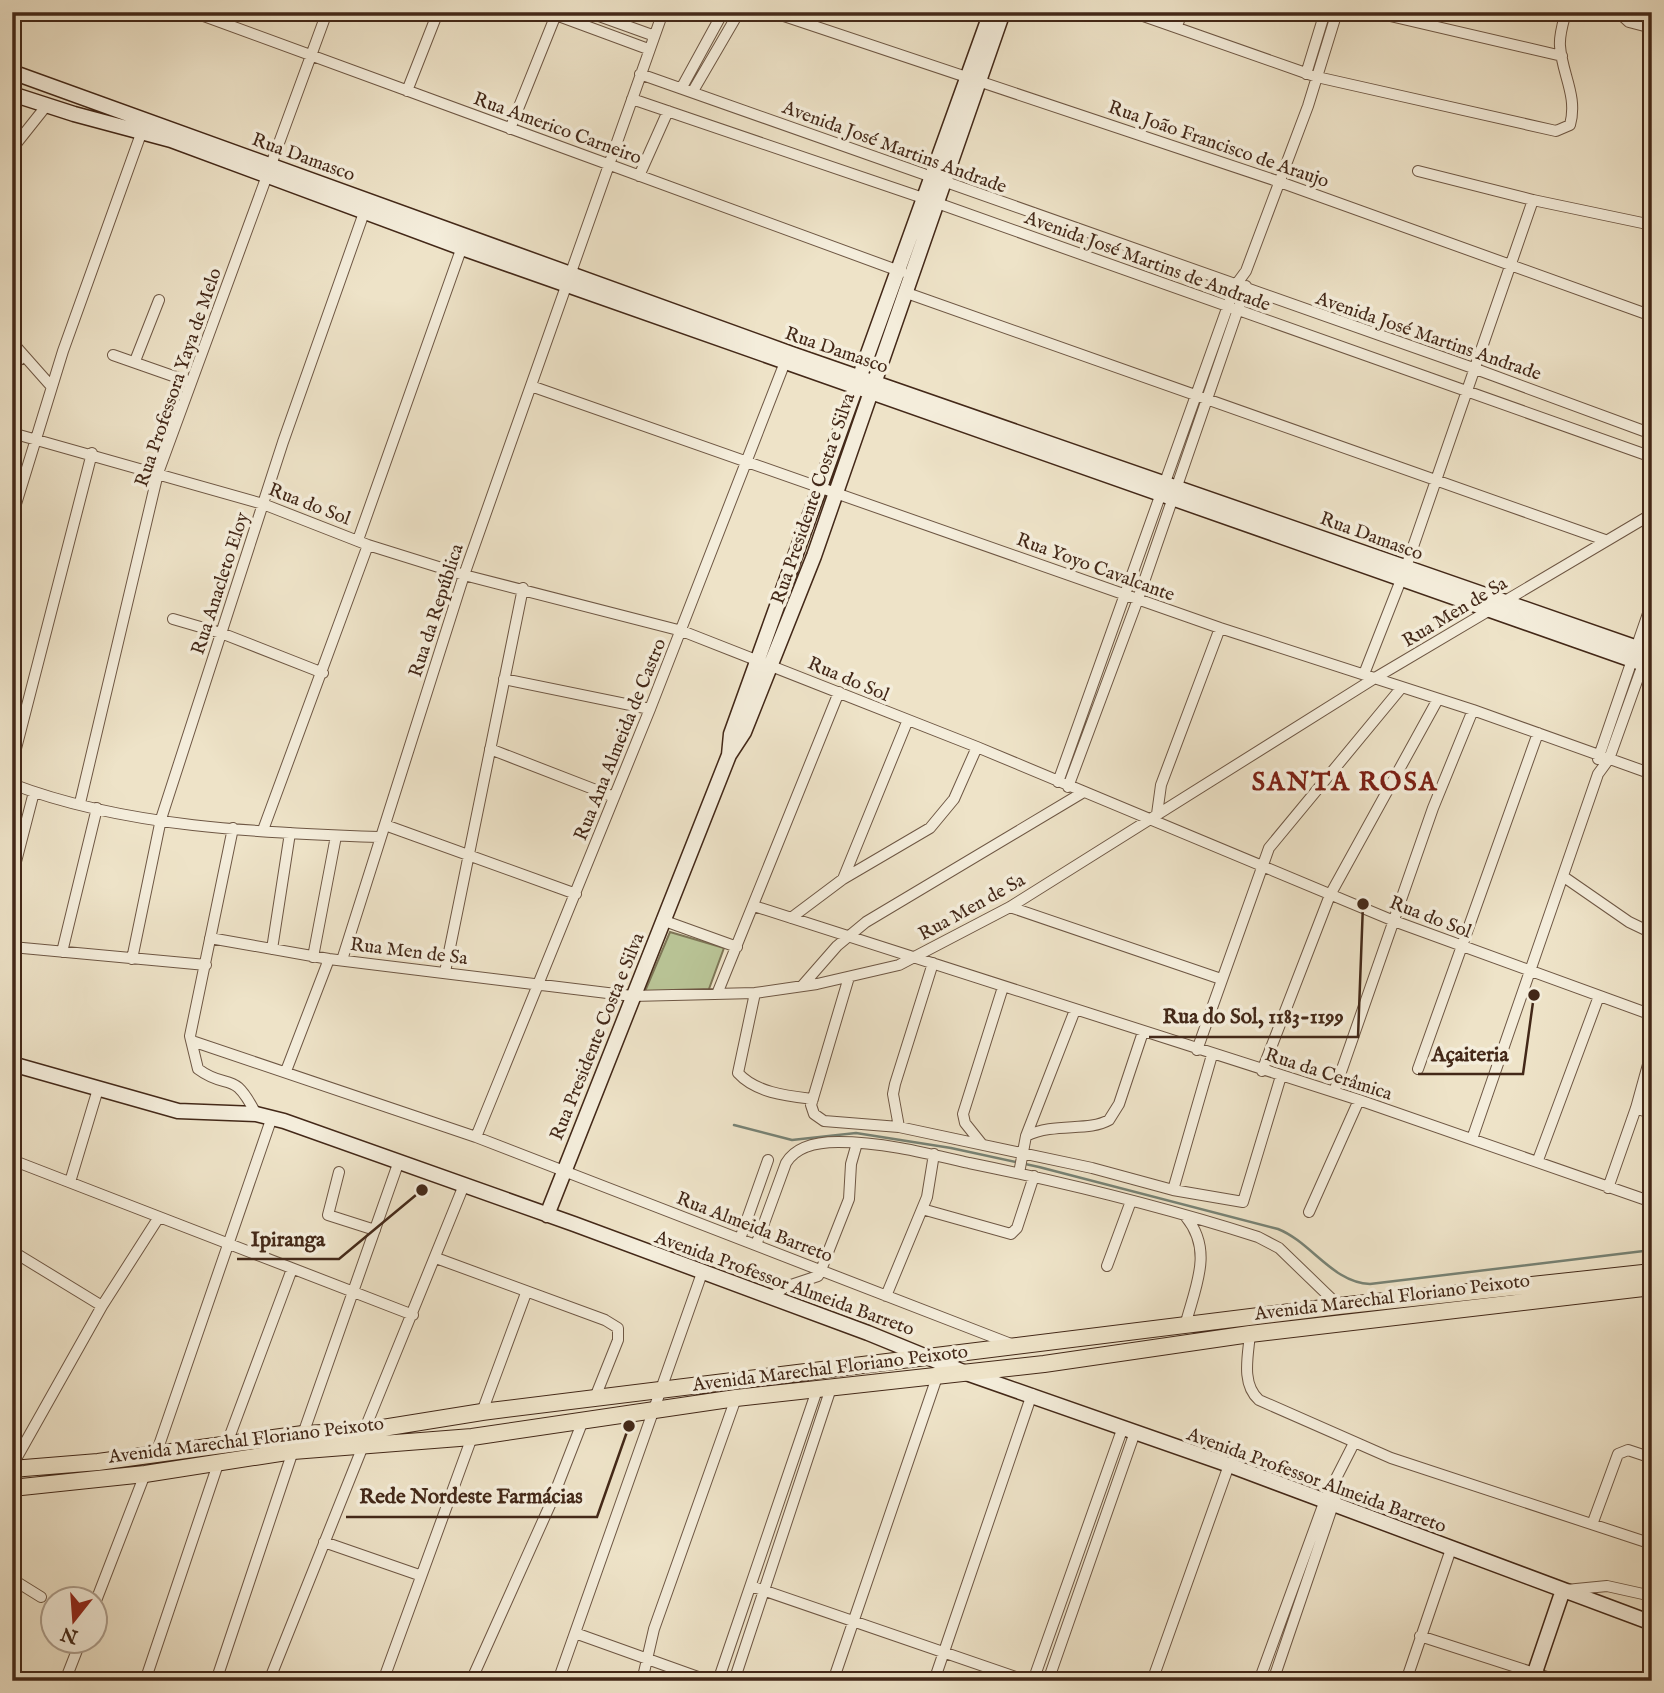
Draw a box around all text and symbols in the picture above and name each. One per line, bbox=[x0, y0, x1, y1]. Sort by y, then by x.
street label: Rua Americo Carneiro bbox=[470, 87, 645, 170]
street label: Avenida José Martins Andrade bbox=[778, 96, 1010, 200]
street label: Rua João Francisco de Araujo bbox=[1105, 96, 1332, 194]
street label: Rua Damasco bbox=[248, 128, 358, 188]
street label: Avenida José Martins de Andrade bbox=[1020, 206, 1274, 318]
street label: Rua Professora Yaya de Melo bbox=[130, 265, 228, 490]
street label: Avenida José Martins Andrade bbox=[1312, 287, 1545, 387]
street label: Rua Damasco bbox=[781, 322, 891, 380]
street label: Rua Presidente Costa e Silva bbox=[766, 389, 862, 607]
street label: Rua do Sol bbox=[265, 478, 355, 532]
street label: Rua Damasco bbox=[1316, 507, 1426, 567]
street label: Rua Anacleto Eloy bbox=[187, 509, 255, 658]
street label: Rua Yoyo Cavalcante bbox=[1013, 528, 1178, 608]
street label: Rua da República bbox=[404, 540, 470, 680]
street label: Rua Men de Sa bbox=[1398, 572, 1513, 653]
street label: Rua Ana Almeida de Castro bbox=[569, 635, 672, 844]
street label: Rua do Sol bbox=[804, 652, 893, 708]
district label: SANTA ROSA bbox=[1252, 766, 1438, 799]
street label: Rua Men de Sa bbox=[914, 868, 1030, 947]
street label: Rua do Sol bbox=[1386, 891, 1476, 945]
street label: Rua Presidente Costa e Silva bbox=[545, 929, 651, 1144]
street label: Rua Men de Sa bbox=[349, 933, 470, 971]
callout: Rua do Sol, 1183-1199 bbox=[1149, 995, 1358, 1037]
text: Rua do Sol, 1183-1199 bbox=[1162, 1004, 1344, 1031]
callout: Açaiteria bbox=[1418, 1032, 1523, 1074]
text: Açaiteria bbox=[1430, 1042, 1509, 1069]
street label: Rua da Cerâmica bbox=[1262, 1043, 1396, 1107]
street label: Rua Almeida Barreto bbox=[673, 1187, 836, 1269]
callout: Ipiranga bbox=[237, 1217, 339, 1259]
street label: Avenida Professor Almeida Barreto bbox=[650, 1225, 917, 1342]
text: Ipiranga bbox=[251, 1227, 326, 1254]
street label: Avenida Marechal Floriano Peixoto bbox=[1252, 1269, 1531, 1327]
street label: Avenida Marechal Floriano Peixoto bbox=[690, 1340, 969, 1398]
street label: Avenida Marechal Floriano Peixoto bbox=[106, 1412, 385, 1470]
street label: Avenida Professor Almeida Barreto bbox=[1182, 1422, 1449, 1539]
callout: Rede Nordeste Farmácias bbox=[346, 1475, 597, 1517]
text: Rede Nordeste Farmácias bbox=[359, 1484, 583, 1511]
north arrow bbox=[38, 1584, 108, 1654]
text: N bbox=[58, 1620, 82, 1649]

